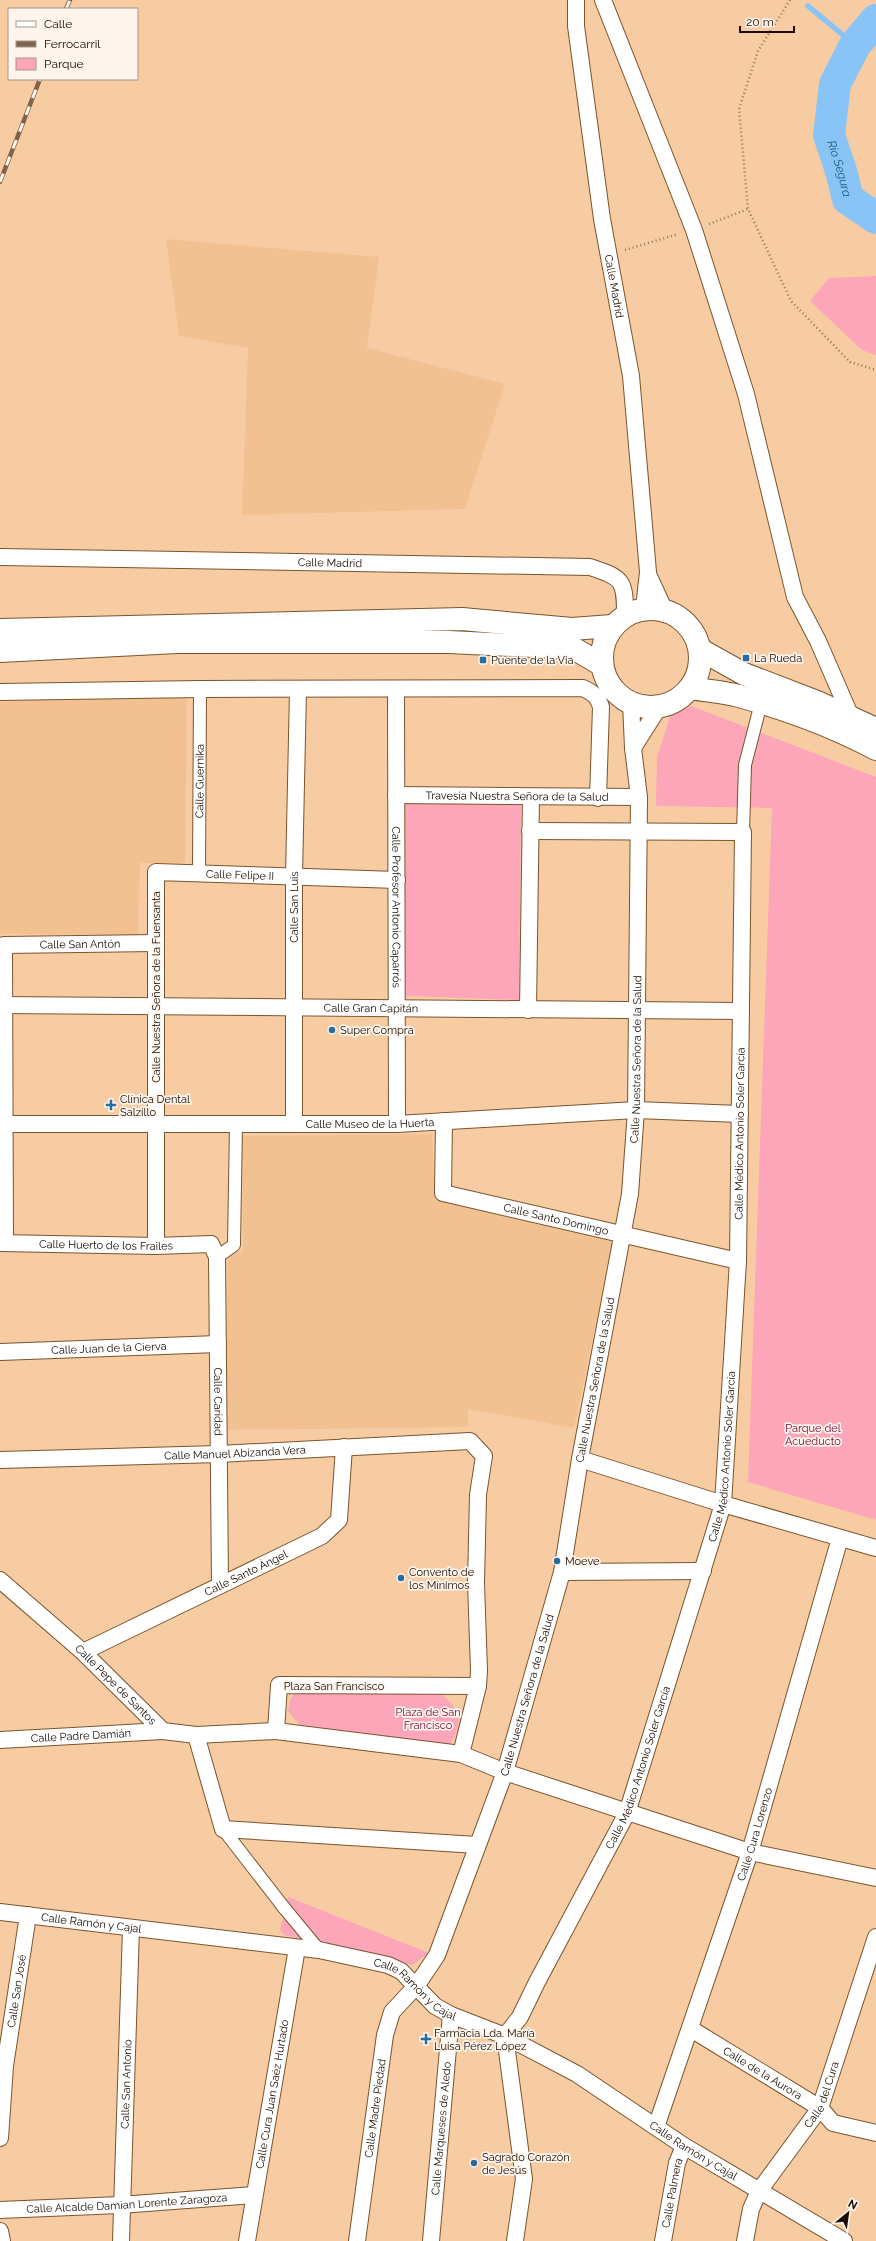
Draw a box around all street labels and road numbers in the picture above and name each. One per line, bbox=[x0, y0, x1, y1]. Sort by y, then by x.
street label: Calle Madrid bbox=[602, 253, 626, 319]
street label: Calle Madrid bbox=[298, 556, 362, 570]
street label: Calle Guernika bbox=[193, 744, 207, 818]
street label: Travesía Nuestra Señora de la Salud bbox=[425, 789, 609, 804]
street label: Calle Profesor Antonio Caparrós bbox=[389, 826, 403, 988]
street label: Calle Felipe II bbox=[206, 868, 274, 883]
street label: Calle San Luis bbox=[288, 871, 301, 943]
street label: Calle Nuestra Señora de la Fuensanta bbox=[150, 891, 163, 1083]
street label: Calle San Antón bbox=[40, 937, 120, 952]
street label: Calle Nuestra Señora de la Salud bbox=[628, 975, 644, 1144]
street label: Calle Gran Capitán bbox=[324, 1002, 418, 1015]
street label: Calle Médico Antonio Soler García bbox=[732, 1047, 747, 1220]
street label: Calle Museo de la Huerta bbox=[306, 1116, 435, 1131]
street label: Calle Santo Domingo bbox=[502, 1201, 610, 1238]
street label: Calle Huerto de los Frailes bbox=[39, 1238, 173, 1253]
street label: Calle Nuestra Señora de la Salud bbox=[573, 1296, 617, 1464]
street label: Calle Juan de la Cierva bbox=[51, 1340, 167, 1357]
street label: Calle Caridad bbox=[211, 1367, 225, 1436]
street label: Calle Médico Antonio Soler García bbox=[706, 1371, 738, 1544]
street label: Calle Manuel Abizanda Vera bbox=[164, 1444, 306, 1463]
street label: Calle Santo Ángel bbox=[202, 1548, 290, 1599]
street label: Calle Nuestra Señora de la Salud bbox=[498, 1613, 557, 1778]
street label: Calle Pepe de Santos bbox=[72, 1642, 159, 1728]
street label: Plaza San Francisco bbox=[284, 1680, 385, 1693]
street label: Calle Médico Antonio Soler García bbox=[603, 1684, 673, 1851]
street label: Calle Padre Damián bbox=[31, 1727, 131, 1745]
street label: Calle Cura Lorenzo bbox=[735, 1786, 775, 1883]
street label: Calle Ramón y Cajal bbox=[40, 1911, 142, 1936]
street label: Calle San José bbox=[5, 1953, 29, 2029]
street label: Calle Ramón y Cajal bbox=[372, 1956, 458, 2023]
street label: Calle Cura Juan Saéz Hurtado bbox=[253, 2018, 292, 2170]
street label: Calle San Antonio bbox=[119, 2039, 134, 2129]
street label: Calle de la Aurora bbox=[720, 2044, 804, 2102]
street label: Calle Madre Piedad bbox=[362, 2058, 389, 2159]
street label: Calle del Cura bbox=[802, 2060, 842, 2131]
street label: Calle Marqueses de Aledo bbox=[429, 2061, 454, 2196]
street label: Calle Ramón y Cajal bbox=[647, 2119, 739, 2183]
street label: Calle Palmera bbox=[659, 2156, 685, 2229]
street label: Calle Alcalde Damian Lorente Zaragoza bbox=[26, 2191, 228, 2216]

